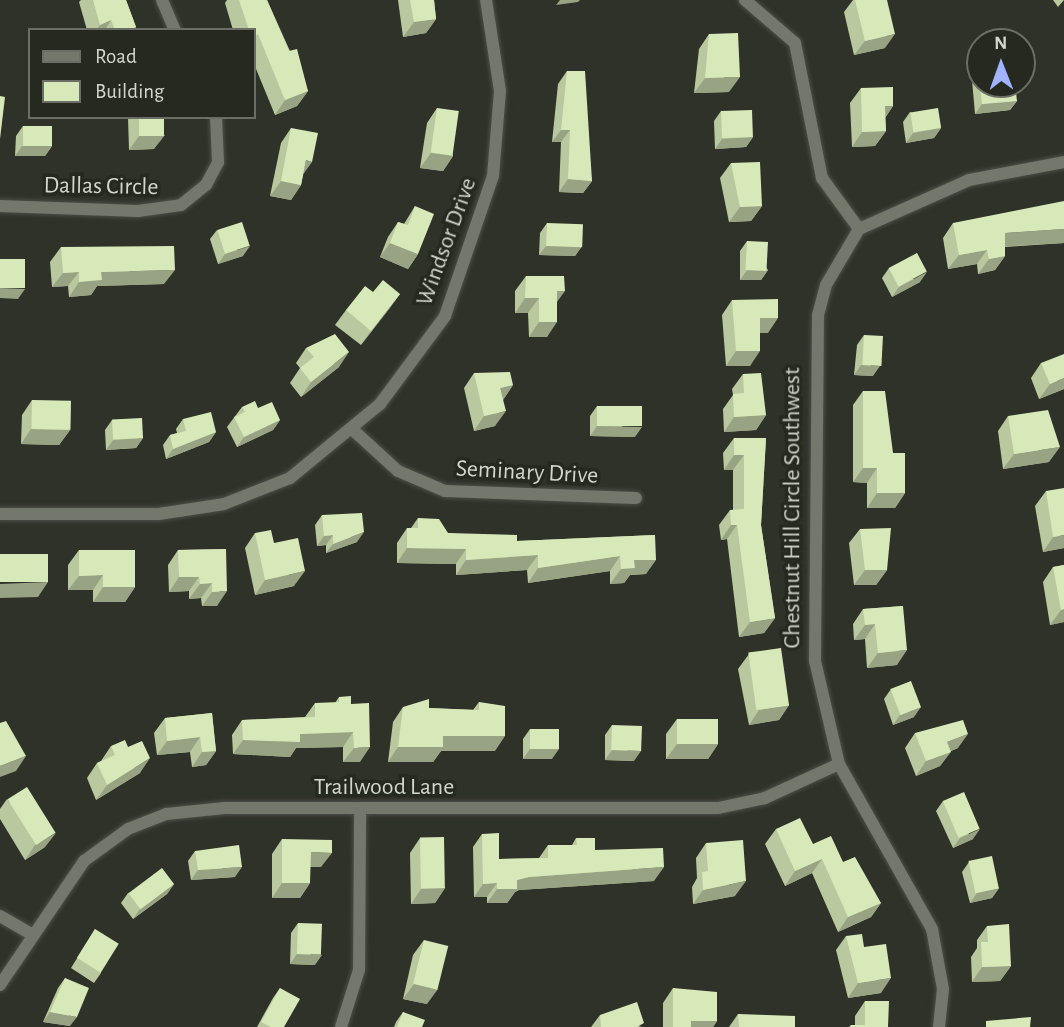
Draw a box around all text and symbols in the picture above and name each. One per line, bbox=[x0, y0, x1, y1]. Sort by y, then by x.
legend bbox=[28, 28, 256, 119]
north arrow bbox=[966, 28, 1036, 98]
text: N bbox=[994, 34, 1007, 53]
text: Road bbox=[95, 46, 137, 67]
text: Building bbox=[95, 81, 164, 102]
street label: Dallas Circle bbox=[43, 172, 159, 202]
street label: Windsor Drive bbox=[411, 174, 483, 310]
street label: Chestnut Hill Circle Southwest bbox=[779, 367, 807, 649]
street label: Seminary Drive bbox=[455, 455, 599, 491]
street label: Trailwood Lane bbox=[314, 774, 454, 802]

